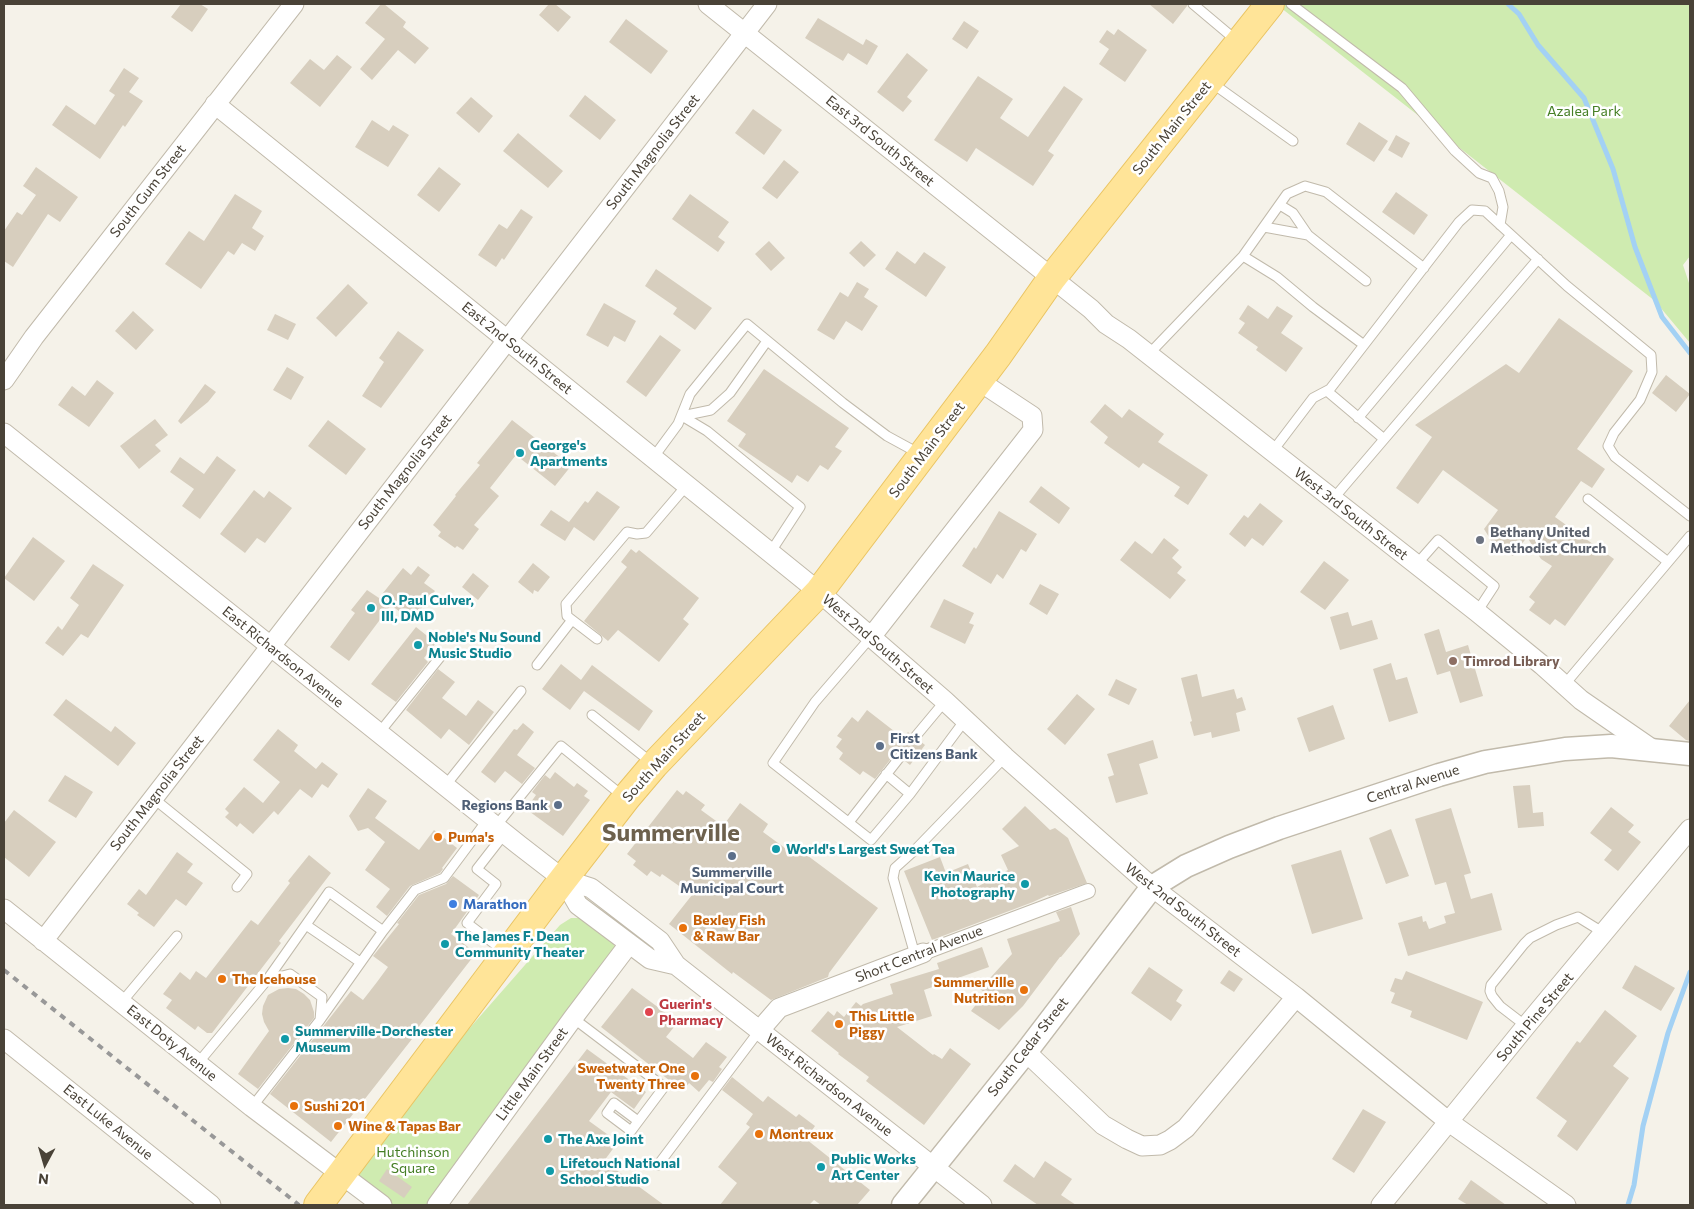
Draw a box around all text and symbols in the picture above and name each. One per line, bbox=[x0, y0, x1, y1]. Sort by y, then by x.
street label: South Main Street bbox=[1129, 78, 1215, 178]
street label: South Magnolia Street bbox=[603, 91, 703, 213]
street label: East 3rd South Street bbox=[822, 92, 938, 190]
park label: Azalea Park bbox=[1547, 103, 1621, 119]
street label: South Gum Street bbox=[106, 141, 190, 241]
street label: East 2nd South Street bbox=[458, 298, 576, 398]
street label: South Main Street bbox=[886, 399, 968, 501]
street label: South Magnolia Street bbox=[355, 411, 455, 533]
place label: George's Apartments bbox=[530, 437, 608, 470]
marker: George's Apartments bbox=[514, 447, 526, 459]
street label: West 3rd South Street bbox=[1291, 464, 1411, 564]
place label: Bethany United Methodist Church bbox=[1490, 524, 1606, 556]
marker: Bethany United Methodist Church bbox=[1474, 534, 1486, 546]
street label: West 2nd South Street bbox=[819, 591, 937, 697]
place label: O. Paul Culver, III, DMD bbox=[381, 592, 474, 624]
marker: O. Paul Culver, III, DMD bbox=[365, 602, 377, 614]
street label: East Richardson Avenue bbox=[219, 603, 347, 711]
place label: Noble's Nu Sound Music Studio bbox=[428, 629, 541, 662]
marker: Noble's Nu Sound Music Studio bbox=[412, 639, 424, 651]
place label: Timrod Library bbox=[1463, 653, 1560, 669]
marker: Timrod Library bbox=[1447, 655, 1459, 667]
street label: South Main Street bbox=[619, 709, 709, 805]
place label: First Citizens Bank bbox=[890, 730, 978, 762]
street label: South Magnolia Street bbox=[107, 732, 207, 854]
marker: First Citizens Bank bbox=[874, 740, 886, 752]
street label: Central Avenue bbox=[1365, 761, 1461, 807]
place label: Regions Bank bbox=[461, 797, 548, 813]
marker: Regions Bank bbox=[552, 799, 564, 811]
district label: Summerville bbox=[602, 819, 740, 847]
place label: Puma's bbox=[448, 829, 494, 845]
marker: Puma's bbox=[432, 831, 444, 843]
place label: World's Largest Sweet Tea bbox=[786, 841, 955, 857]
marker: World's Largest Sweet Tea bbox=[770, 843, 782, 855]
marker: Summerville Municipal Court bbox=[726, 850, 738, 862]
street label: West 2nd South Street bbox=[1122, 860, 1244, 960]
place label: Summerville Municipal Court bbox=[680, 864, 784, 896]
place label: Kevin Maurice Photography bbox=[924, 868, 1015, 900]
marker: Kevin Maurice Photography bbox=[1019, 878, 1031, 890]
place label: Marathon bbox=[463, 896, 527, 912]
marker: Marathon bbox=[447, 898, 459, 910]
place label: Bexley Fish & Raw Bar bbox=[693, 912, 766, 944]
marker: Bexley Fish & Raw Bar bbox=[677, 922, 689, 934]
street label: Short Central Avenue bbox=[853, 922, 985, 986]
place label: The James F. Dean Community Theater bbox=[455, 928, 585, 960]
marker: The James F. Dean Community Theater bbox=[439, 938, 451, 950]
street label: South Pine Street bbox=[1493, 969, 1577, 1065]
place label: The Icehouse bbox=[232, 971, 316, 987]
marker: The Icehouse bbox=[216, 973, 228, 985]
place label: Summerville Nutrition bbox=[934, 974, 1014, 1006]
marker: Summerville Nutrition bbox=[1018, 984, 1030, 996]
street label: South Cedar Street bbox=[984, 994, 1072, 1100]
place label: Guerin's Pharmacy bbox=[659, 996, 723, 1028]
street label: East Doty Avenue bbox=[123, 1001, 221, 1085]
marker: Guerin's Pharmacy bbox=[643, 1006, 655, 1018]
place label: This Little Piggy bbox=[849, 1008, 914, 1040]
marker: This Little Piggy bbox=[833, 1018, 845, 1030]
place label: Summerville-Dorchester Museum bbox=[295, 1023, 453, 1056]
street label: Little Main Street bbox=[493, 1024, 571, 1124]
street label: West Richardson Avenue bbox=[762, 1030, 896, 1140]
marker: Summerville-Dorchester Museum bbox=[279, 1033, 291, 1045]
place label: Sweetwater One Twenty Three bbox=[578, 1060, 685, 1092]
marker: Sweetwater One Twenty Three bbox=[689, 1070, 701, 1082]
street label: East Luke Avenue bbox=[60, 1081, 156, 1163]
place label: Sushi 201 bbox=[304, 1098, 365, 1114]
marker: Sushi 201 bbox=[288, 1100, 300, 1112]
place label: Wine & Tapas Bar bbox=[348, 1118, 461, 1134]
marker: Wine & Tapas Bar bbox=[332, 1120, 344, 1132]
place label: Montreux bbox=[769, 1126, 834, 1142]
marker: Montreux bbox=[753, 1128, 765, 1140]
place label: The Axe Joint bbox=[558, 1131, 644, 1147]
marker: The Axe Joint bbox=[542, 1133, 554, 1145]
north arrow bbox=[20, 1139, 70, 1189]
park label: Hutchinson Square bbox=[376, 1144, 450, 1176]
place label: Public Works Art Center bbox=[831, 1151, 916, 1184]
place label: Lifetouch National School Studio bbox=[560, 1155, 680, 1188]
marker: Public Works Art Center bbox=[815, 1161, 827, 1173]
marker: Lifetouch National School Studio bbox=[544, 1165, 556, 1177]
text: N bbox=[37, 1170, 49, 1188]

